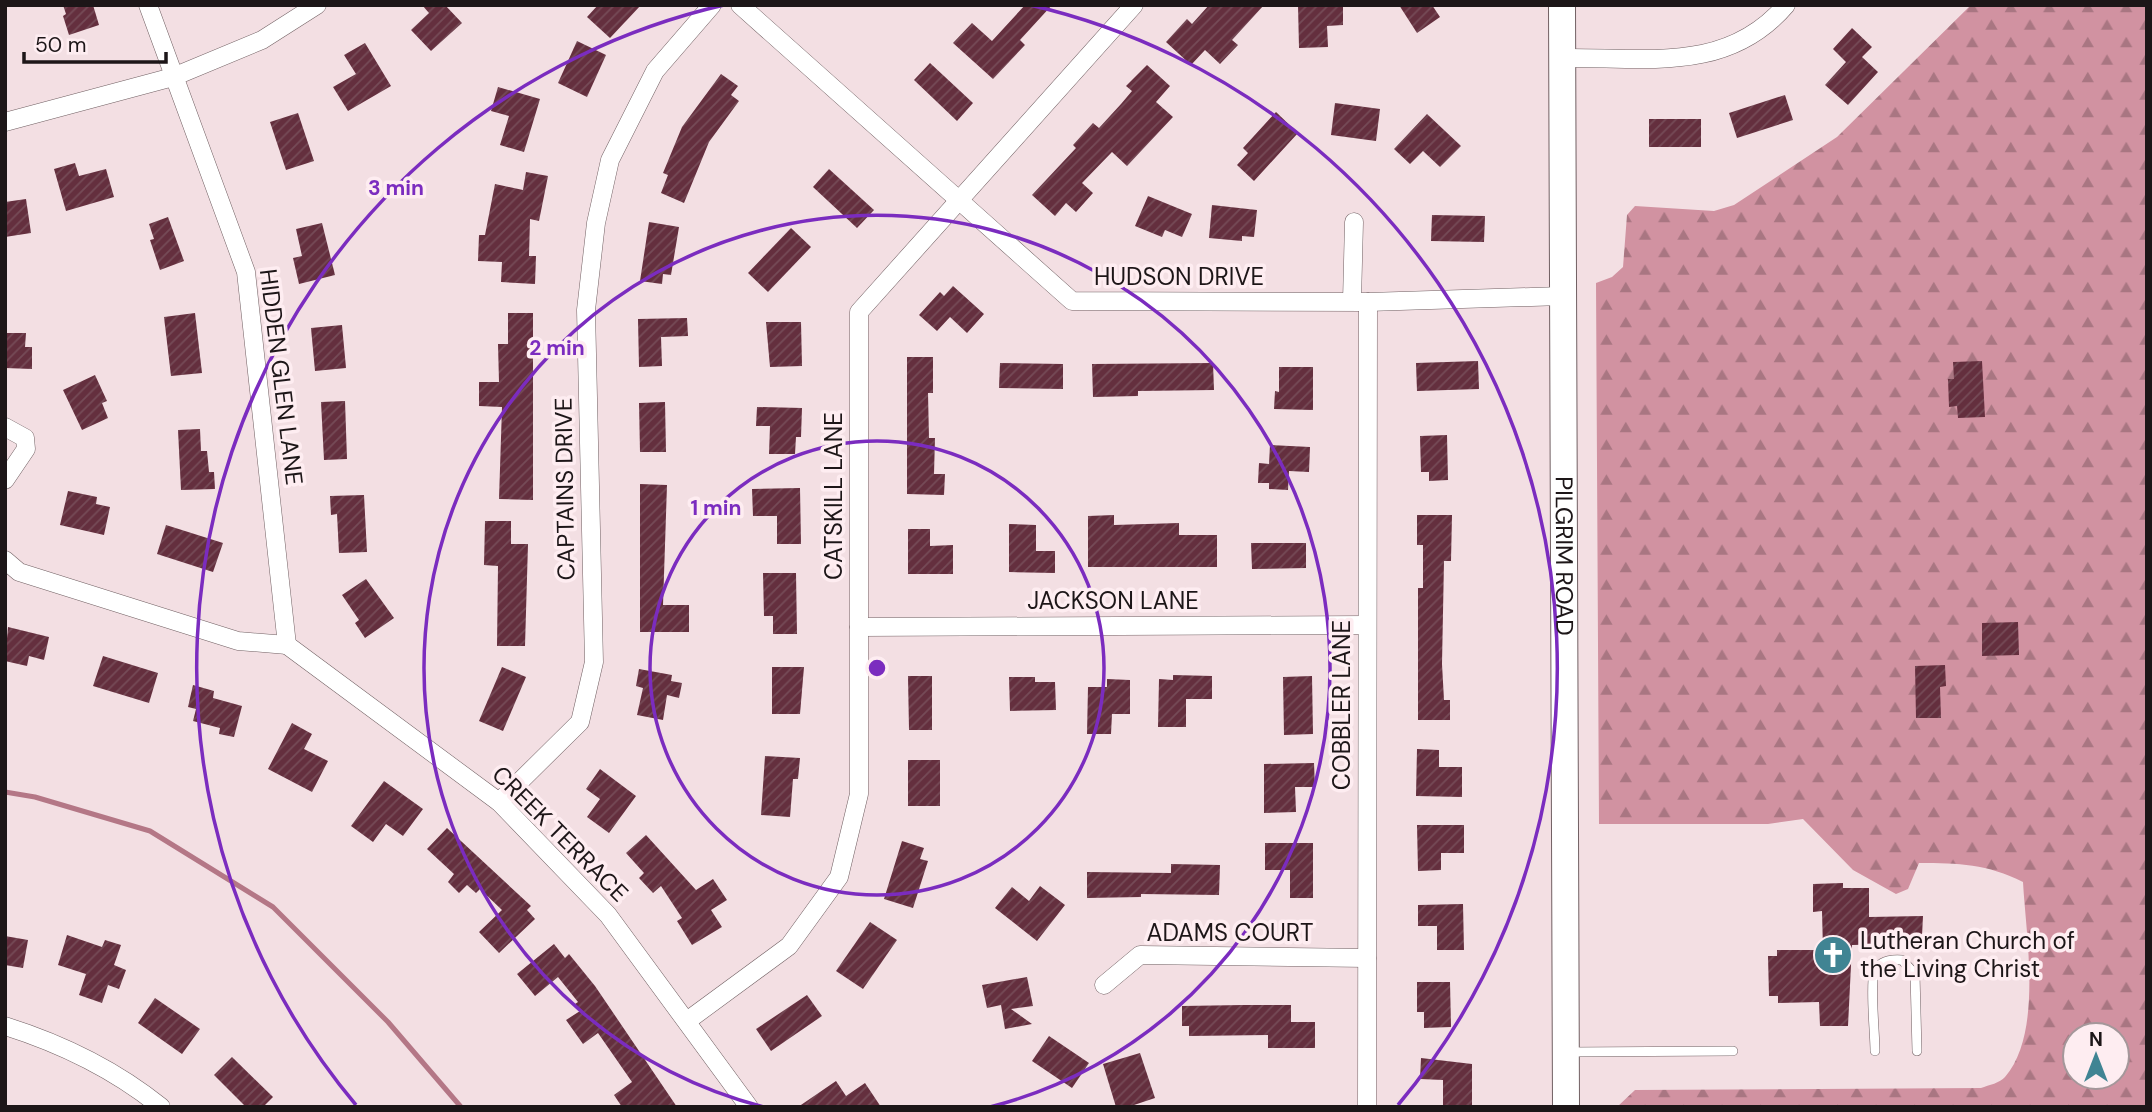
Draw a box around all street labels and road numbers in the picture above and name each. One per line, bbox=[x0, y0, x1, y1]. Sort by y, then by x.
street label: HUDSON DRIVE bbox=[1094, 261, 1264, 292]
street label: HIDDEN GLEN LANE bbox=[253, 267, 310, 487]
street label: CAPTAINS DRIVE bbox=[547, 397, 582, 581]
street label: CATSKILL LANE bbox=[818, 412, 849, 580]
street label: PILGRIM ROAD bbox=[1549, 476, 1580, 636]
street label: JACKSON LANE bbox=[1027, 585, 1199, 616]
street label: COBBLER LANE bbox=[1326, 620, 1357, 790]
street label: CREEK TERRACE bbox=[486, 759, 635, 908]
street label: ADAMS COURT bbox=[1147, 917, 1313, 948]

